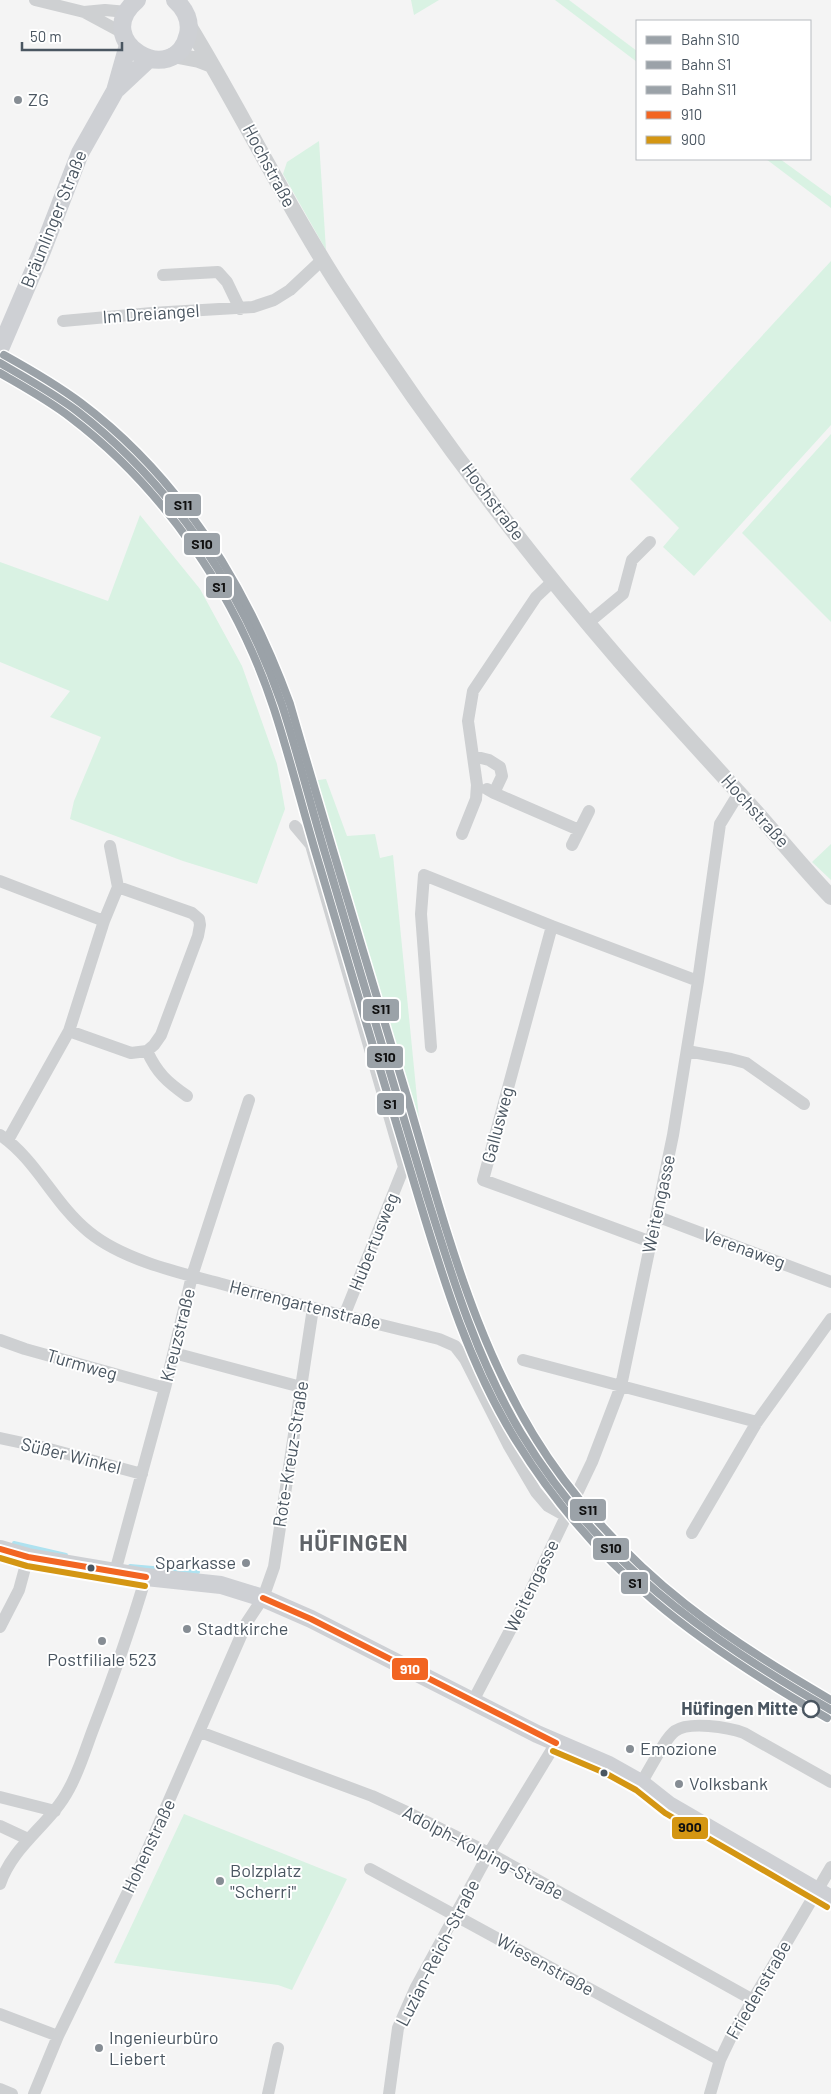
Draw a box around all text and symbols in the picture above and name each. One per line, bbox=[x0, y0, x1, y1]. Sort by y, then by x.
scale bar bbox=[22, 20, 122, 52]
legend bbox=[636, 20, 811, 160]
text: 50 m bbox=[30, 27, 62, 45]
text: Bahn S10 bbox=[681, 30, 740, 48]
text: Bahn S1 bbox=[681, 55, 731, 73]
text: Bahn S11 bbox=[681, 80, 736, 98]
place label: ZG bbox=[28, 88, 49, 110]
marker: ZG bbox=[12, 94, 24, 106]
text: 910 bbox=[681, 105, 702, 123]
street label: Hochstraße bbox=[239, 120, 301, 211]
text: 900 bbox=[681, 130, 706, 148]
street label: Bräunlinger Straße bbox=[15, 147, 91, 291]
street label: Im Dreiangel bbox=[102, 299, 200, 327]
street label: Hochstraße bbox=[458, 458, 530, 544]
line badge: S11 bbox=[164, 493, 202, 517]
text: S11 bbox=[174, 496, 192, 513]
line badge: S10 bbox=[183, 532, 221, 556]
text: S10 bbox=[191, 535, 213, 552]
line badge: S1 bbox=[205, 575, 233, 599]
text: S1 bbox=[212, 578, 226, 595]
street label: Hochstraße bbox=[717, 769, 794, 852]
line badge: S11 bbox=[362, 998, 400, 1022]
text: S11 bbox=[372, 1000, 390, 1017]
line badge: S10 bbox=[366, 1045, 404, 1069]
text: S10 bbox=[374, 1048, 396, 1065]
street label: Gallusweg bbox=[476, 1084, 518, 1165]
line badge: S1 bbox=[376, 1092, 405, 1116]
text: S1 bbox=[383, 1095, 397, 1112]
street label: Weitengasse bbox=[637, 1153, 679, 1255]
street label: Hubertusweg bbox=[343, 1189, 403, 1294]
street label: Verenaweg bbox=[700, 1223, 789, 1273]
street label: Herrengartenstraße bbox=[227, 1275, 383, 1334]
street label: Kreuzstraße bbox=[155, 1286, 199, 1384]
street label: Turmweg bbox=[44, 1344, 120, 1385]
street label: Rote-Kreuz-Straße bbox=[268, 1379, 312, 1529]
street label: Süßer Winkel bbox=[19, 1432, 124, 1478]
line badge: S11 bbox=[569, 1498, 607, 1522]
text: S11 bbox=[579, 1501, 597, 1518]
district label: HÜFINGEN bbox=[299, 1529, 409, 1555]
street label: Weitengasse bbox=[499, 1536, 563, 1635]
line badge: S10 bbox=[592, 1537, 630, 1561]
text: S10 bbox=[600, 1539, 622, 1556]
place label: Sparkasse bbox=[155, 1551, 236, 1573]
marker: Sparkasse bbox=[240, 1557, 252, 1569]
unlabelled marker bbox=[86, 1563, 96, 1573]
line badge: S1 bbox=[620, 1571, 649, 1595]
text: S1 bbox=[628, 1574, 642, 1591]
place label: Stadtkirche bbox=[197, 1617, 288, 1639]
marker: Stadtkirche bbox=[181, 1623, 193, 1635]
marker: Postfiliale 523 bbox=[96, 1635, 108, 1647]
place label: Postfiliale 523 bbox=[47, 1648, 157, 1670]
line badge: 910 bbox=[391, 1657, 429, 1681]
text: 910 bbox=[400, 1660, 420, 1677]
place label: Hüfingen Mitte bbox=[681, 1697, 798, 1719]
marker: Hüfingen Mitte bbox=[802, 1700, 820, 1718]
place label: Emozione bbox=[640, 1737, 717, 1759]
marker: Emozione bbox=[624, 1743, 636, 1755]
unlabelled marker bbox=[599, 1768, 609, 1778]
place label: Volksbank bbox=[689, 1772, 768, 1794]
marker: Volksbank bbox=[673, 1778, 685, 1790]
street label: Hohenstraße bbox=[117, 1795, 179, 1896]
street label: Adolph-Kolping-Straße bbox=[399, 1800, 568, 1904]
line badge: 900 bbox=[671, 1816, 709, 1840]
text: 900 bbox=[678, 1818, 702, 1835]
place label: Bolzplatz "Scherri" bbox=[230, 1859, 301, 1902]
marker: Bolzplatz "Scherri" bbox=[214, 1875, 226, 1887]
street label: Luzian-Reich-Straße bbox=[391, 1875, 484, 2030]
street label: Wiesenstraße bbox=[493, 1928, 598, 2000]
street label: Friedenstraße bbox=[721, 1936, 795, 2043]
place label: Ingenieurbüro Liebert bbox=[109, 2026, 218, 2069]
marker: Ingenieurbüro Liebert bbox=[93, 2042, 105, 2054]

